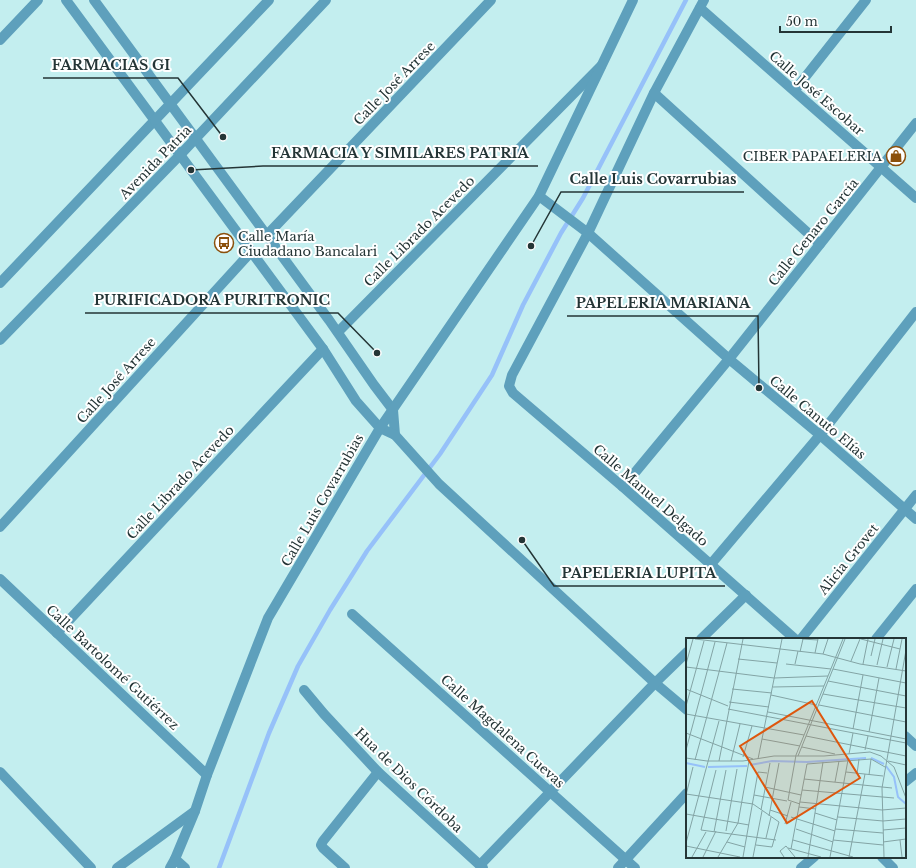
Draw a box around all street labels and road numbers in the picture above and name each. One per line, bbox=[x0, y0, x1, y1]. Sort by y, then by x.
street label: Calle José Arrese bbox=[350, 38, 439, 129]
street label: Calle José Escobar bbox=[766, 47, 868, 140]
street label: Avenida Patria bbox=[115, 121, 195, 204]
street label: Calle Librado Acevedo bbox=[360, 172, 478, 290]
street label: Calle Genaro García bbox=[765, 174, 863, 290]
street label: Calle José Arrese bbox=[73, 334, 160, 427]
street label: Calle Canuto Elías bbox=[766, 372, 870, 463]
street label: Calle Librado Acevedo bbox=[123, 422, 238, 543]
street label: Calle Luis Covarrubias bbox=[277, 431, 367, 570]
street label: Calle Manuel Delgado bbox=[590, 441, 712, 550]
street label: Alicia Grovet bbox=[814, 520, 882, 599]
street label: Calle Bartolomé Gutiérrez bbox=[43, 601, 183, 733]
street label: Calle Magdalena Cuevas bbox=[437, 671, 568, 792]
street label: Hua de Dios Córdoba bbox=[351, 724, 467, 837]

